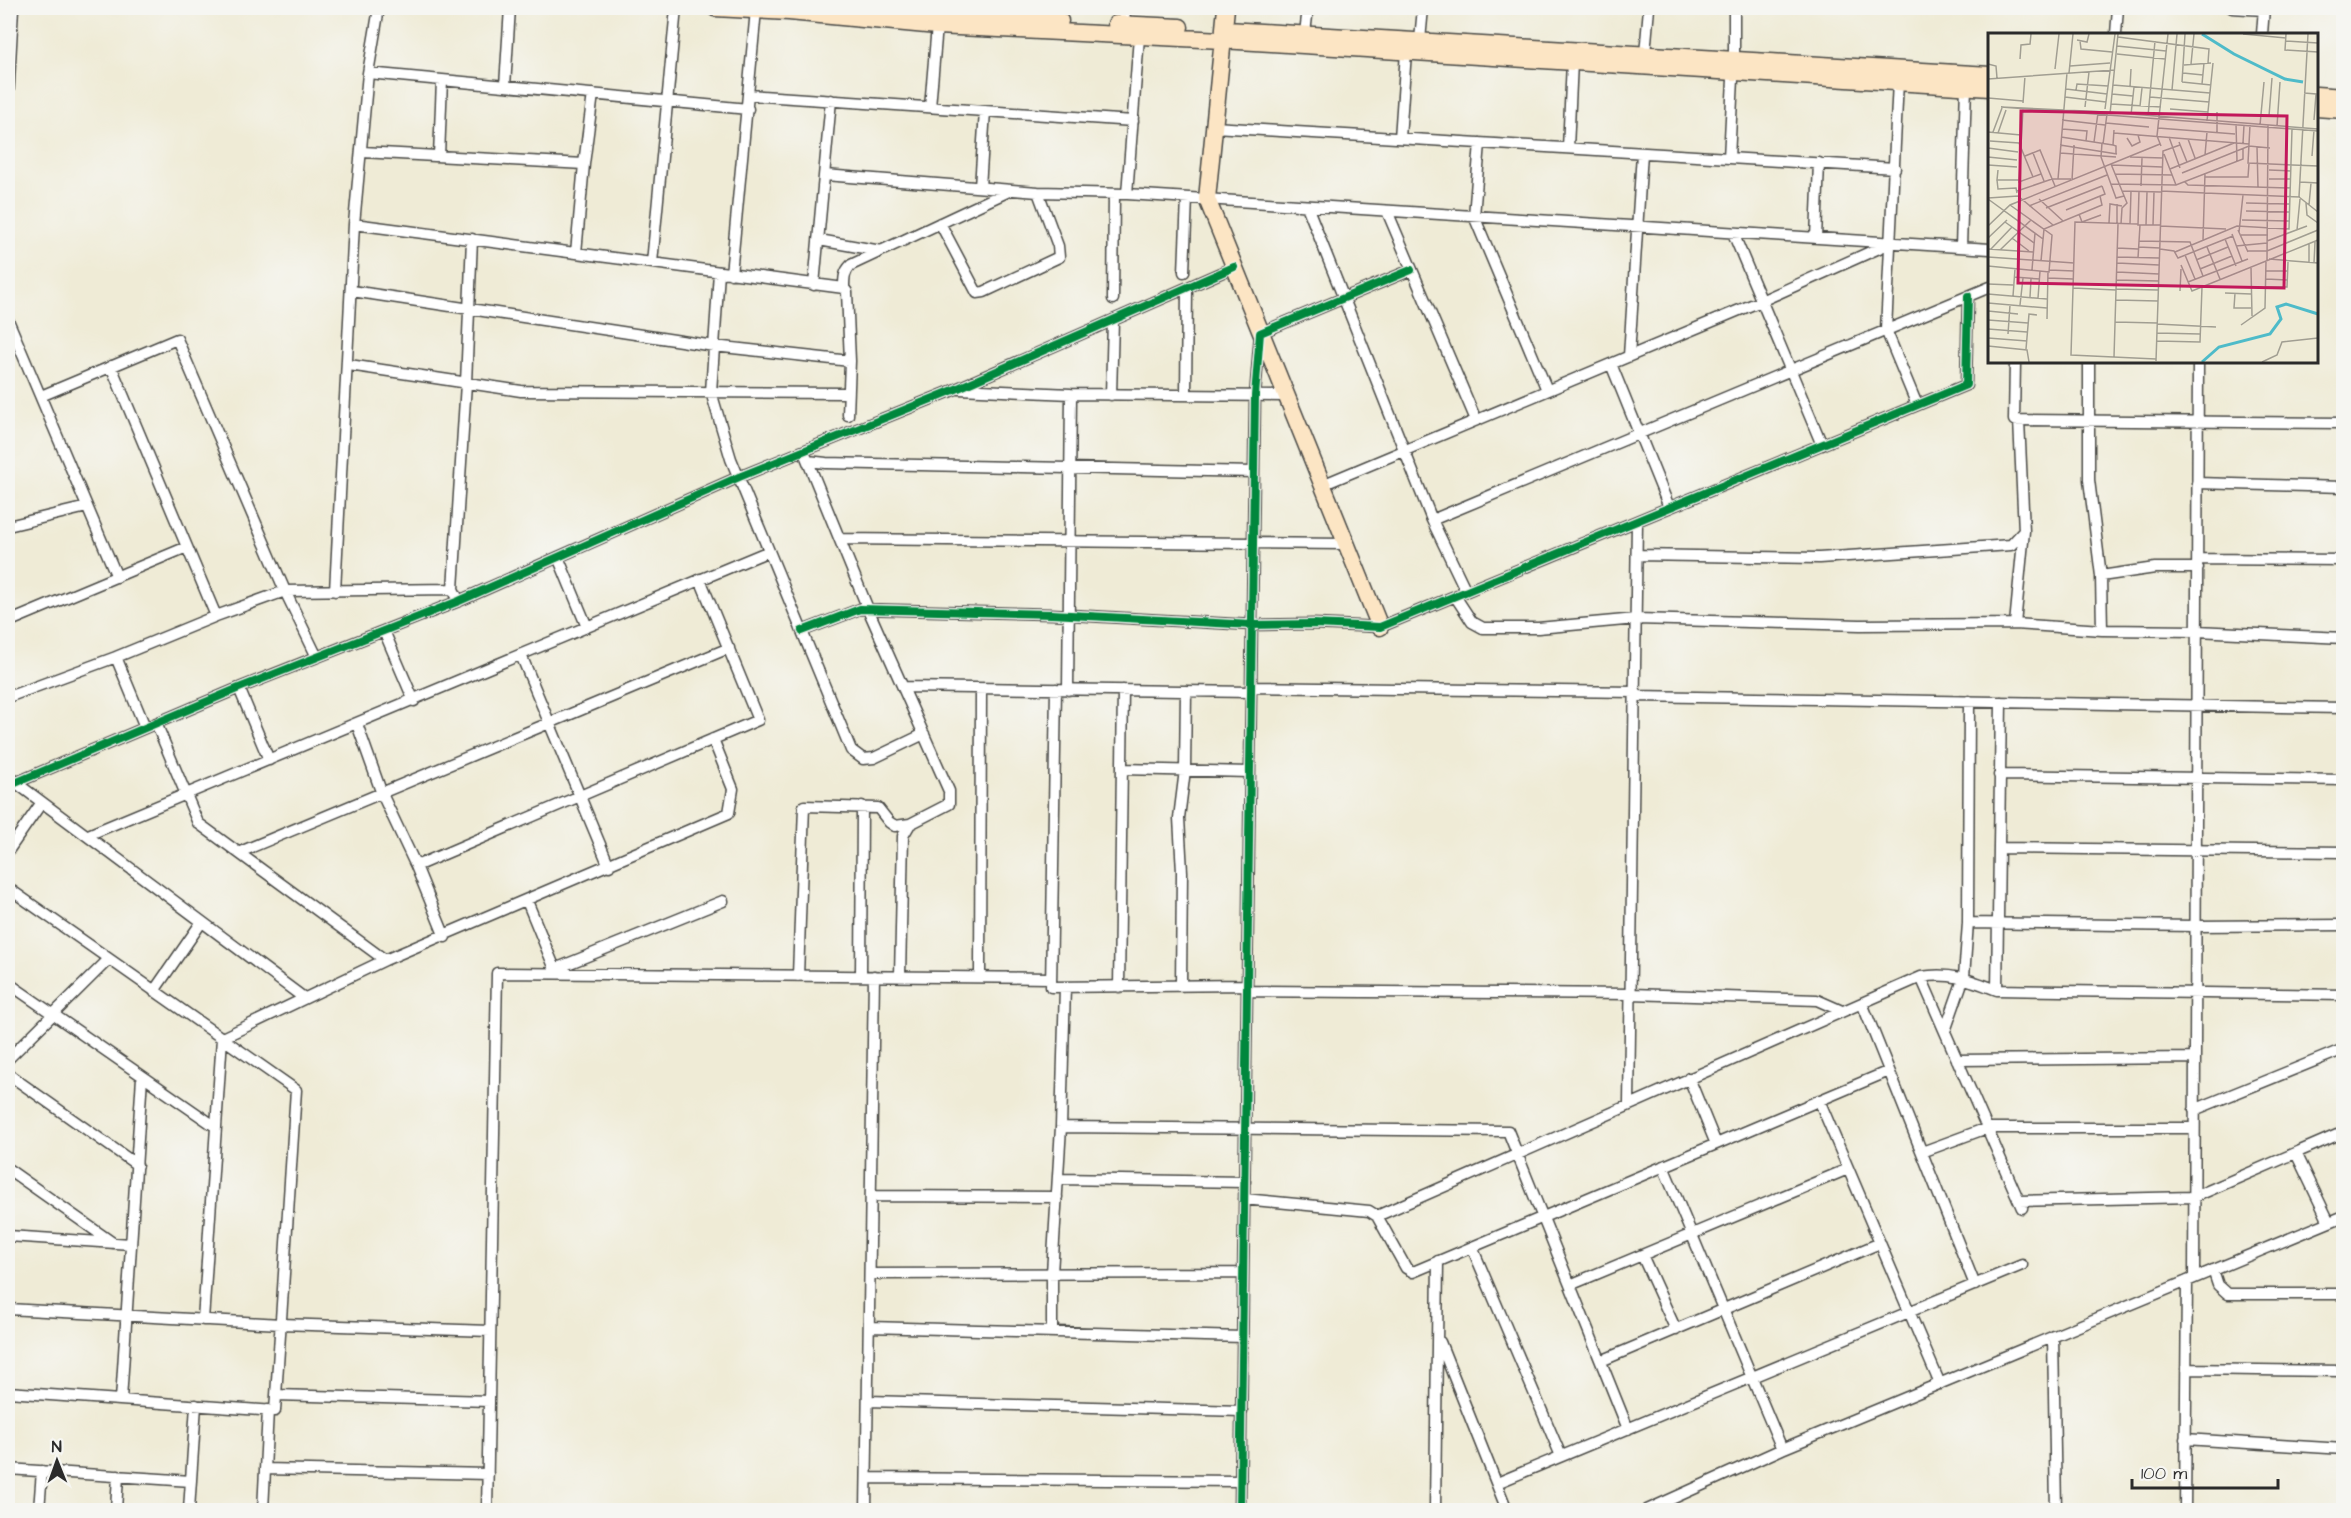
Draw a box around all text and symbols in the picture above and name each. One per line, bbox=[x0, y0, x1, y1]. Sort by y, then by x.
inset map bbox=[1988, 33, 2318, 363]
north arrow bbox=[27, 1431, 87, 1491]
text: N bbox=[52, 1436, 62, 1458]
scale bar bbox=[2132, 1452, 2278, 1490]
text: 100 m bbox=[2141, 1461, 2187, 1486]

